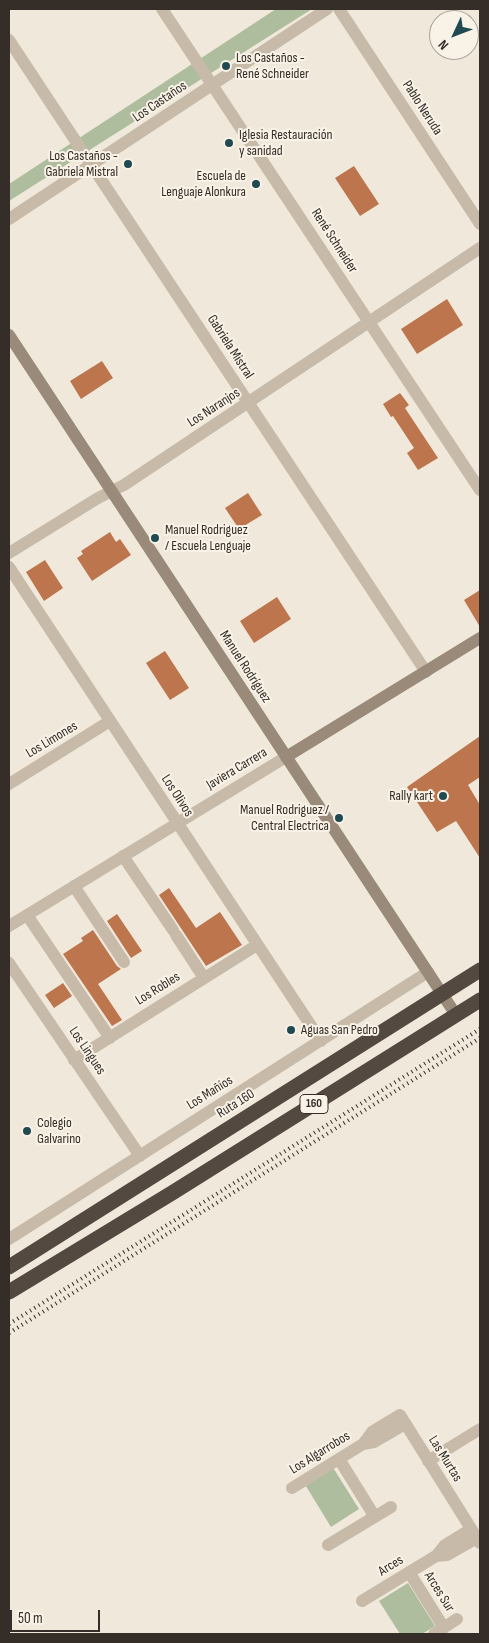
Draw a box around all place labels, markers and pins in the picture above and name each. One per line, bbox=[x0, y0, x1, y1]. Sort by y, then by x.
place label: Los Castaños - René Schneider bbox=[236, 50, 309, 82]
marker: Los Castaños - René Schneider bbox=[220, 60, 232, 72]
place label: Iglesia Restauración y sanidad bbox=[239, 127, 332, 160]
marker: Iglesia Restauración y sanidad bbox=[223, 137, 235, 149]
place label: Los Castaños - Gabriela Mistral bbox=[45, 148, 118, 180]
marker: Los Castaños - Gabriela Mistral bbox=[122, 158, 134, 170]
place label: Escuela de Lenguaje Alonkura bbox=[161, 168, 246, 200]
marker: Escuela de Lenguaje Alonkura bbox=[250, 178, 262, 190]
place label: Manuel Rodriguez / Escuela Lenguaje bbox=[165, 522, 251, 554]
marker: Manuel Rodriguez / Escuela Lenguaje bbox=[149, 532, 161, 544]
place label: Rally kart bbox=[389, 788, 433, 804]
marker: Rally kart bbox=[437, 790, 449, 802]
place label: Manuel Rodriguez / Central Electrica bbox=[240, 802, 329, 834]
marker: Manuel Rodriguez / Central Electrica bbox=[333, 812, 345, 824]
place label: Aguas San Pedro bbox=[301, 1022, 378, 1038]
marker: Aguas San Pedro bbox=[285, 1024, 297, 1036]
place label: Colegio Galvarino bbox=[37, 1115, 81, 1148]
marker: Colegio Galvarino bbox=[21, 1125, 33, 1137]

